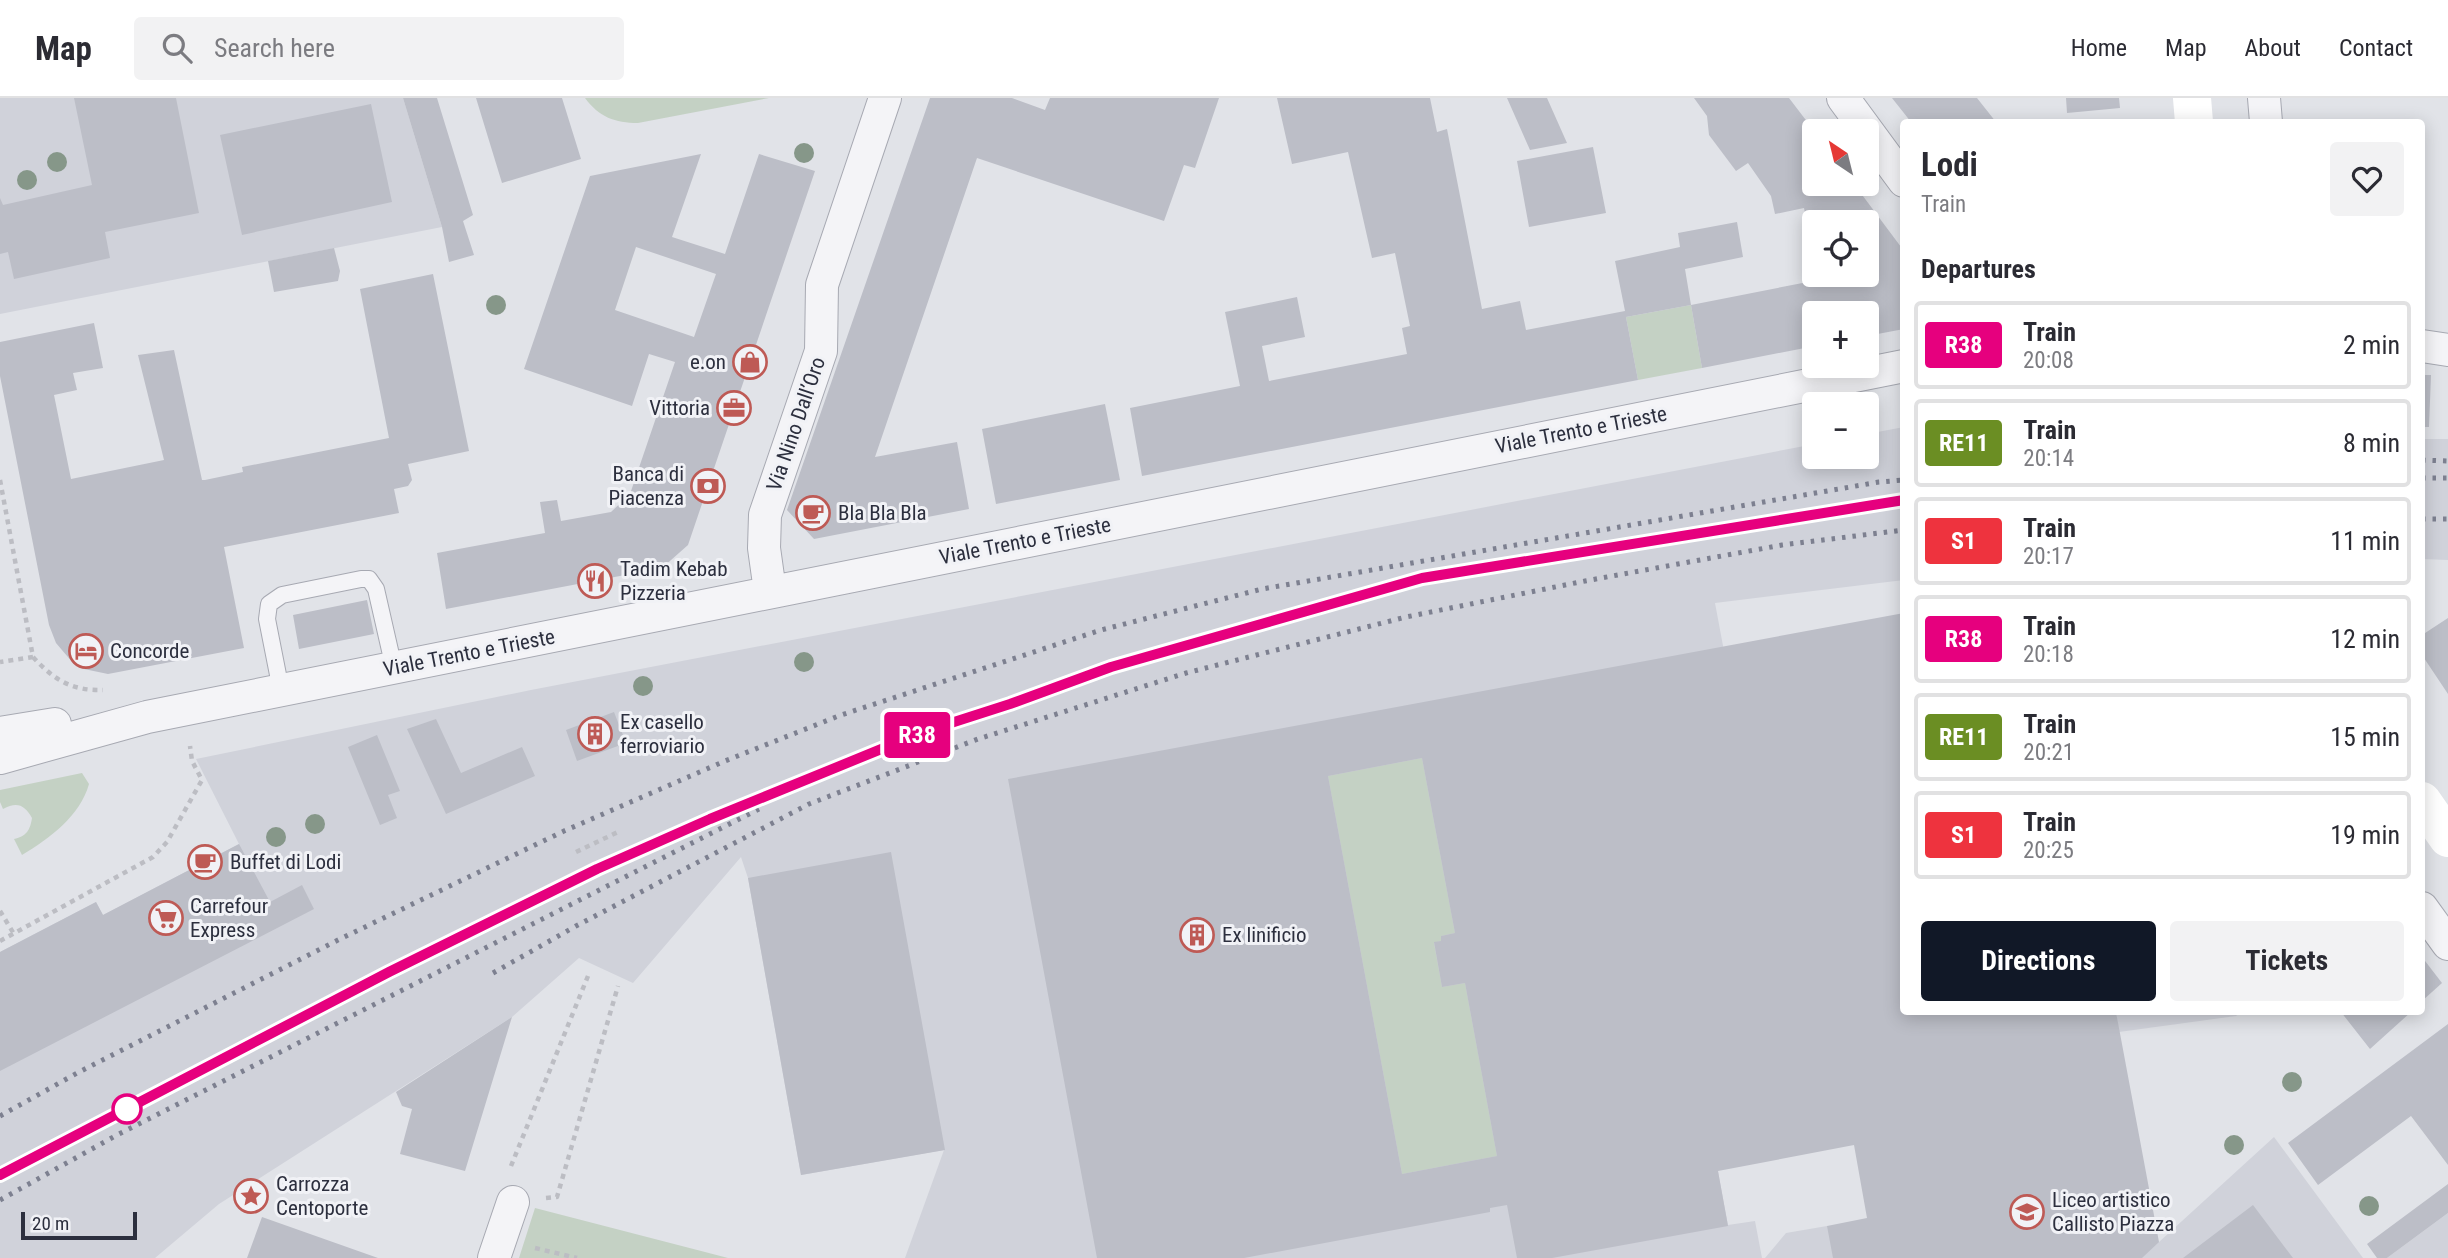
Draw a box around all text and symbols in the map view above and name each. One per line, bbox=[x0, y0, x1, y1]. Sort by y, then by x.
search box bbox=[134, 17, 624, 80]
text: Map bbox=[35, 29, 92, 68]
icon: search bbox=[158, 29, 196, 67]
text: Search here bbox=[214, 33, 335, 63]
text: Home bbox=[2071, 34, 2127, 62]
text: Map bbox=[2165, 34, 2207, 62]
text: About bbox=[2245, 34, 2301, 62]
text: Contact bbox=[2339, 34, 2413, 62]
north arrow bbox=[1802, 119, 1880, 196]
map controls bbox=[1802, 119, 1879, 469]
button: heart bbox=[2330, 142, 2404, 216]
text: Lodi bbox=[1921, 145, 1978, 184]
text: Train bbox=[1921, 191, 1966, 218]
button: locate bbox=[1802, 210, 1879, 287]
text: Departures bbox=[1921, 254, 2036, 284]
button: + bbox=[1802, 301, 1879, 378]
text: Train bbox=[2023, 317, 2076, 347]
text: 2 min bbox=[2343, 330, 2400, 360]
text: R38 bbox=[1945, 331, 1982, 359]
shop icon: e.on bbox=[731, 343, 769, 381]
text: 20:08 bbox=[2023, 347, 2074, 374]
place label: e.on bbox=[690, 350, 726, 374]
street label: Via Nino Dall’Oro bbox=[762, 354, 830, 494]
office icon: Vittoria bbox=[715, 389, 753, 427]
button: − bbox=[1802, 392, 1879, 469]
place label: Vittoria bbox=[649, 396, 710, 420]
street label: Viale Trento e Trieste bbox=[1493, 402, 1669, 458]
text: Train bbox=[2023, 415, 2076, 445]
text: 8 min bbox=[2343, 428, 2400, 458]
text: RE11 bbox=[1939, 429, 1988, 457]
text: 20:14 bbox=[2023, 445, 2074, 472]
place label: Banca di Piacenza bbox=[608, 462, 684, 510]
bank icon: Banca di Piacenza bbox=[689, 467, 727, 505]
cafe icon: Bla Bla Bla bbox=[794, 494, 832, 532]
place label: Bla Bla Bla bbox=[838, 501, 927, 525]
street label: Viale Trento e Trieste bbox=[937, 513, 1113, 569]
text: Train bbox=[2023, 513, 2076, 543]
text: 11 min bbox=[2330, 526, 2400, 556]
text: S1 bbox=[1951, 527, 1976, 555]
text: 20:17 bbox=[2023, 543, 2074, 570]
place label: Tadim Kebab Pizzeria bbox=[620, 557, 728, 605]
restaurant icon: Tadim Kebab Pizzeria bbox=[576, 562, 614, 600]
text: Train bbox=[2023, 611, 2076, 641]
text: 12 min bbox=[2330, 624, 2400, 654]
street label: Viale Trento e Trieste bbox=[381, 625, 557, 681]
text: R38 bbox=[1945, 625, 1982, 653]
hotel icon: Concorde bbox=[67, 632, 105, 670]
place label: Concorde bbox=[110, 639, 189, 663]
text: 20:18 bbox=[2023, 641, 2074, 668]
text: Train bbox=[2023, 709, 2076, 739]
place label: Ex casello ferroviario bbox=[620, 710, 705, 758]
line badge: R38 bbox=[877, 712, 957, 758]
building icon: Ex casello ferroviario bbox=[576, 715, 614, 753]
text: R38 bbox=[898, 721, 936, 749]
text: 15 min bbox=[2330, 722, 2400, 752]
text: RE11 bbox=[1939, 723, 1988, 751]
text: 20:21 bbox=[2023, 739, 2074, 766]
text: Train bbox=[2023, 807, 2076, 837]
text: 19 min bbox=[2330, 820, 2400, 850]
text: S1 bbox=[1951, 821, 1976, 849]
text: 20:25 bbox=[2023, 837, 2074, 864]
cafe icon: Buffet di Lodi bbox=[186, 843, 224, 881]
place label: Buffet di Lodi bbox=[230, 850, 341, 874]
place label: Carrefour Express bbox=[190, 894, 268, 942]
supermarket icon: Carrefour Express bbox=[147, 899, 185, 937]
building icon: Ex linificio bbox=[1178, 916, 1216, 954]
button: Directions bbox=[1921, 921, 2156, 1001]
button: Tickets bbox=[2170, 921, 2404, 1001]
place label: Ex linificio bbox=[1222, 923, 1306, 947]
unlabelled marker bbox=[112, 1094, 142, 1124]
place label: Carrozza Centoporte bbox=[276, 1172, 368, 1220]
place icon: Carrozza Centoporte bbox=[232, 1177, 270, 1215]
place label: Liceo artistico Callisto Piazza bbox=[2052, 1188, 2174, 1236]
school or university icon: Liceo artistico Callisto Piazza bbox=[2008, 1193, 2046, 1231]
scale bar bbox=[21, 1209, 136, 1241]
text: 20 m bbox=[32, 1212, 69, 1235]

